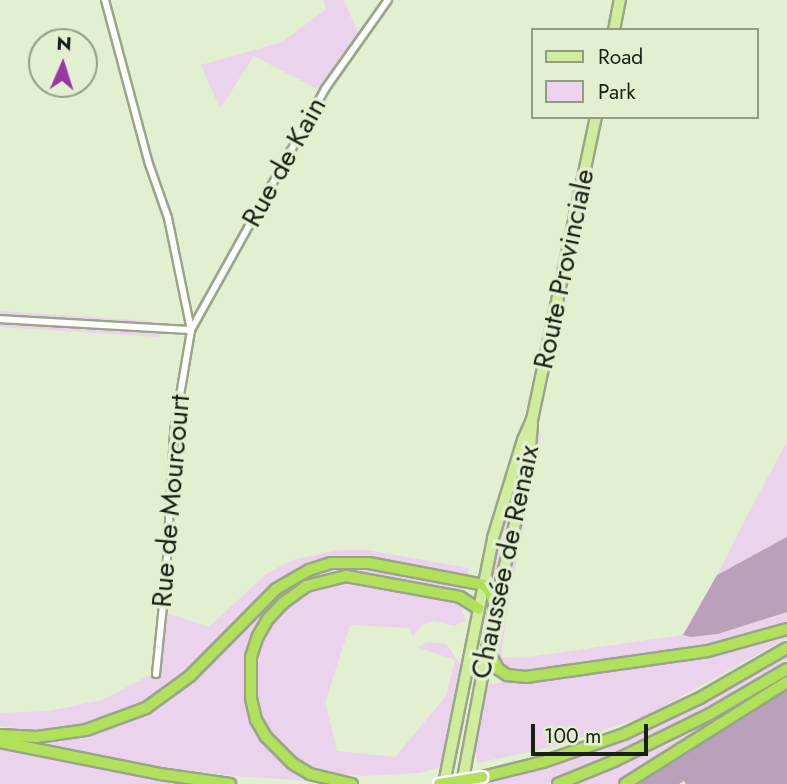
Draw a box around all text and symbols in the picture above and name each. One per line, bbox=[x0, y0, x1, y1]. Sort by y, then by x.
north arrow bbox=[28, 28, 98, 98]
legend bbox=[532, 28, 759, 119]
text: N bbox=[56, 30, 72, 57]
text: Road bbox=[598, 42, 643, 72]
text: Park bbox=[598, 77, 635, 107]
street label: Rue de Kain bbox=[235, 91, 333, 233]
street label: Route Provinciale bbox=[526, 166, 602, 372]
street label: Rue de Mourcourt bbox=[145, 393, 197, 609]
street label: Chaussée de Renaix bbox=[464, 442, 546, 682]
scale bar bbox=[535, 710, 652, 754]
text: 100 m bbox=[544, 721, 601, 751]

